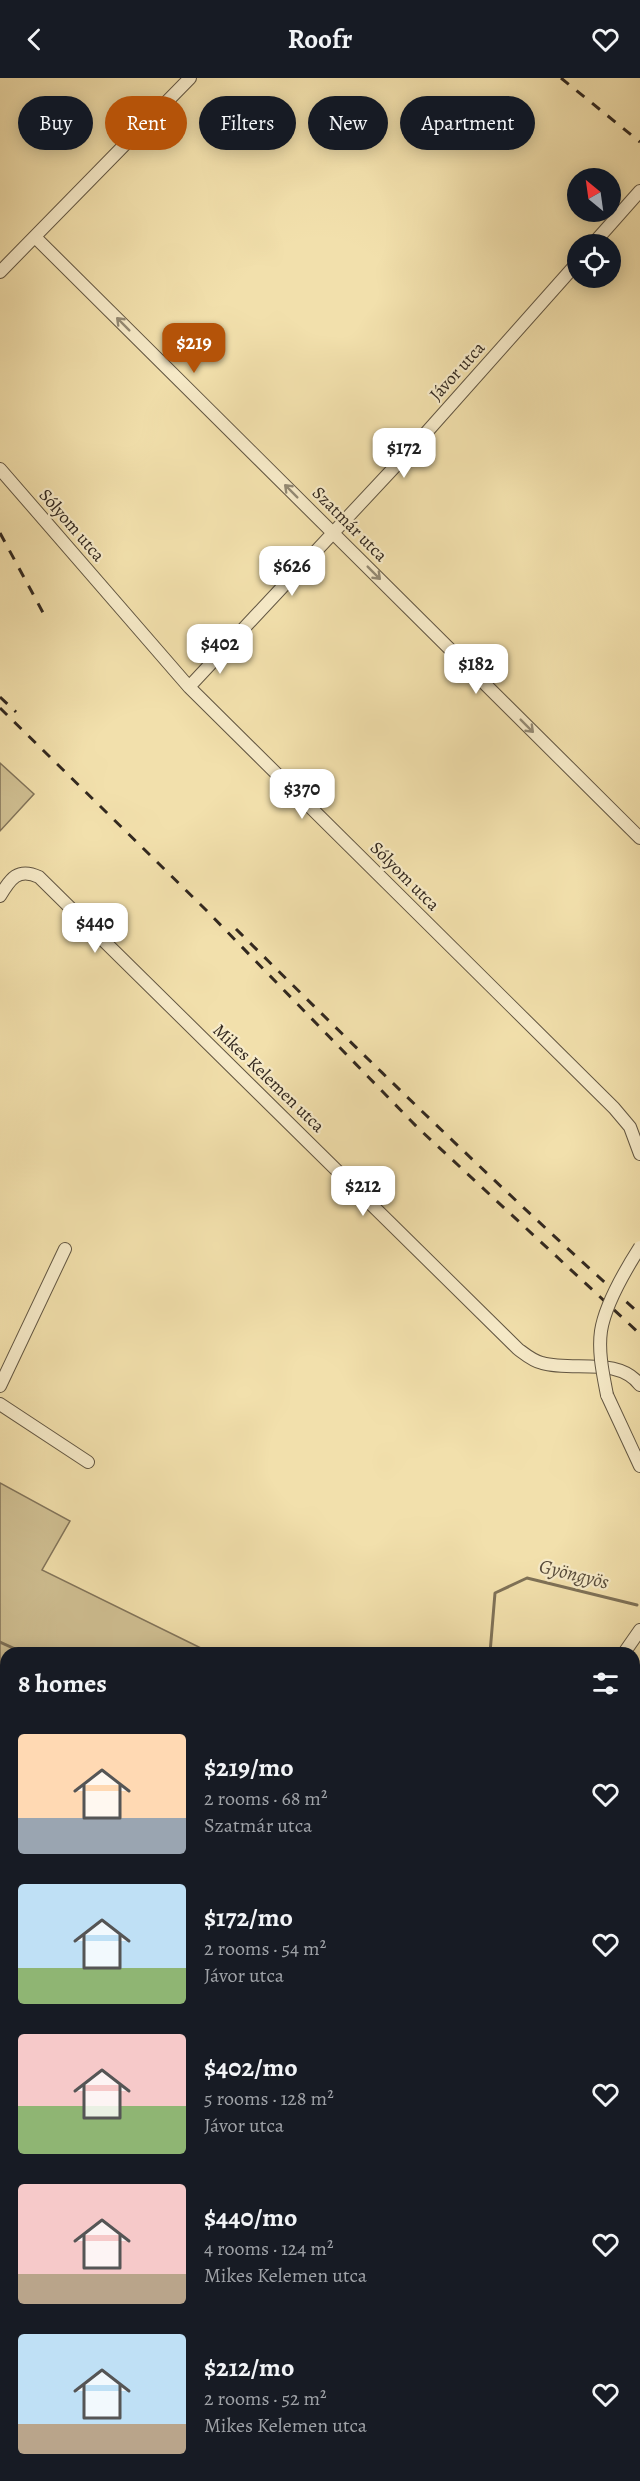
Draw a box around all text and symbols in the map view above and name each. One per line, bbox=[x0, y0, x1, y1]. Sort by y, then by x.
text: Roofr bbox=[288, 21, 352, 57]
icon: back bbox=[18, 23, 51, 56]
icon: heart bbox=[589, 23, 622, 56]
chip: Buy bbox=[18, 96, 93, 150]
chip: Rent bbox=[105, 96, 187, 150]
chip: Filters bbox=[199, 96, 296, 150]
chip: New bbox=[308, 96, 388, 150]
chip: Apartment bbox=[400, 96, 535, 150]
north arrow bbox=[567, 168, 621, 222]
map controls bbox=[567, 168, 621, 288]
button: locate bbox=[567, 234, 621, 288]
one-way arrow bbox=[116, 317, 131, 332]
pin: $219 bbox=[158, 323, 230, 374]
text: $219 bbox=[176, 329, 212, 356]
street label: Jávor utca bbox=[424, 336, 490, 406]
pin: $172 bbox=[368, 428, 440, 479]
text: $172 bbox=[387, 434, 421, 461]
street label: Szatmár utca bbox=[307, 481, 393, 567]
street label: Sólyom utca bbox=[34, 483, 111, 567]
one-way arrow bbox=[284, 483, 299, 498]
pin: $626 bbox=[256, 546, 328, 597]
text: $626 bbox=[273, 552, 311, 579]
one-way arrow bbox=[367, 566, 382, 581]
pin: $402 bbox=[184, 624, 256, 675]
text: $402 bbox=[201, 630, 239, 657]
pin: $182 bbox=[440, 644, 512, 695]
text: $182 bbox=[458, 650, 494, 677]
one-way arrow bbox=[520, 718, 535, 733]
pin: $370 bbox=[266, 769, 338, 820]
text: $370 bbox=[284, 775, 320, 802]
street label: Sólyom utca bbox=[365, 836, 445, 916]
pin: $440 bbox=[59, 903, 131, 954]
text: $440 bbox=[76, 909, 114, 936]
street label: Mikes Kelemen utca bbox=[208, 1018, 331, 1138]
pin: $212 bbox=[327, 1166, 399, 1217]
text: $212 bbox=[345, 1172, 381, 1199]
water label: Gyöngyös bbox=[536, 1552, 612, 1596]
text: 8 homes bbox=[18, 1666, 107, 1701]
icon: filters bbox=[589, 1667, 622, 1700]
text: $219/mo bbox=[204, 1750, 294, 1785]
icon: home bbox=[66, 1758, 138, 1830]
icon: heart bbox=[589, 1778, 622, 1811]
text: 2 rooms · 68 m² bbox=[204, 1785, 328, 1812]
text: Szatmár utca bbox=[204, 1812, 312, 1839]
text: $172/mo bbox=[204, 1900, 293, 1935]
icon: home bbox=[66, 1908, 138, 1980]
icon: heart bbox=[589, 1928, 622, 1961]
text: 2 rooms · 54 m² bbox=[204, 1935, 326, 1962]
text: Jávor utca bbox=[204, 1962, 284, 1989]
text: $402/mo bbox=[204, 2050, 298, 2085]
icon: home bbox=[66, 2058, 138, 2130]
icon: heart bbox=[589, 2078, 622, 2111]
text: 5 rooms · 128 m² bbox=[204, 2085, 334, 2112]
text: Jávor utca bbox=[204, 2112, 284, 2139]
text: $440/mo bbox=[204, 2200, 297, 2235]
icon: home bbox=[66, 2208, 138, 2280]
icon: heart bbox=[589, 2228, 622, 2261]
text: 4 rooms · 124 m² bbox=[204, 2235, 334, 2262]
text: Mikes Kelemen utca bbox=[204, 2262, 367, 2289]
text: $212/mo bbox=[204, 2350, 294, 2385]
icon: home bbox=[66, 2358, 138, 2430]
icon: heart bbox=[589, 2378, 622, 2411]
text: 2 rooms · 52 m² bbox=[204, 2385, 327, 2412]
text: Mikes Kelemen utca bbox=[204, 2412, 367, 2439]

